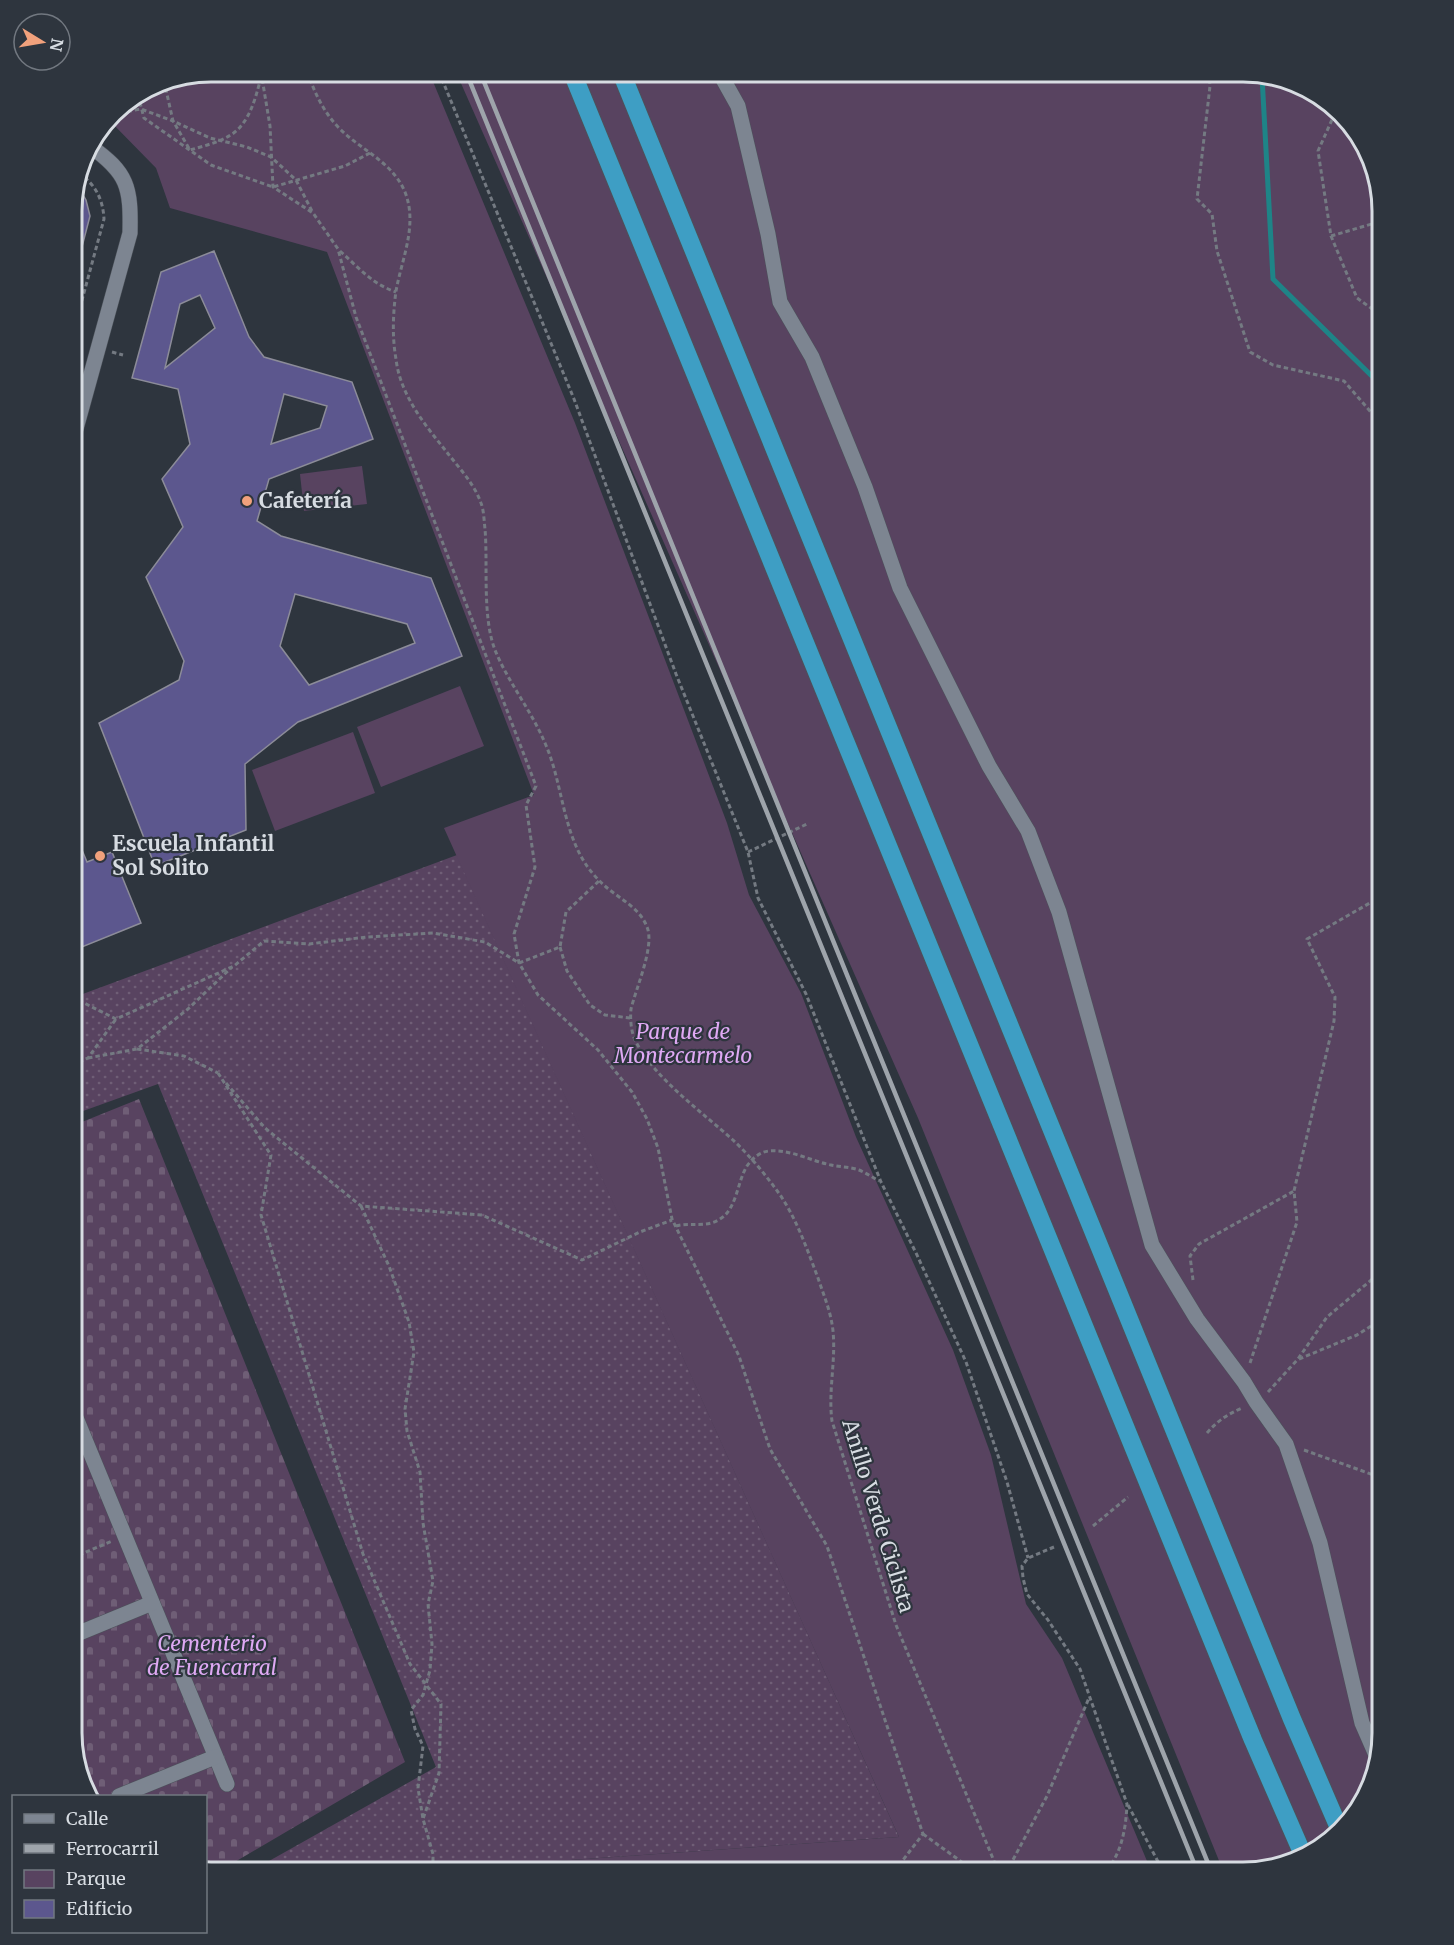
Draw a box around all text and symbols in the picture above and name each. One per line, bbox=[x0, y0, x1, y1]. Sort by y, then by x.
north arrow bbox=[12, 12, 72, 72]
text: N bbox=[46, 37, 68, 53]
place label: Cafetería bbox=[259, 487, 352, 514]
marker: Cafetería bbox=[240, 494, 254, 508]
place label: Escuela Infantil Sol Solito bbox=[112, 830, 275, 881]
marker: Escuela Infantil Sol Solito bbox=[93, 849, 107, 863]
park label: Parque de Montecarmelo bbox=[613, 1018, 752, 1069]
street label: Anillo Verde Ciclista bbox=[836, 1415, 921, 1616]
park label: Cementerio de Fuencarral bbox=[147, 1630, 277, 1681]
legend bbox=[12, 1795, 207, 1933]
text: Calle bbox=[66, 1807, 108, 1830]
text: Ferrocarril bbox=[66, 1837, 159, 1860]
text: Parque bbox=[66, 1867, 126, 1890]
text: Edificio bbox=[66, 1897, 132, 1920]

